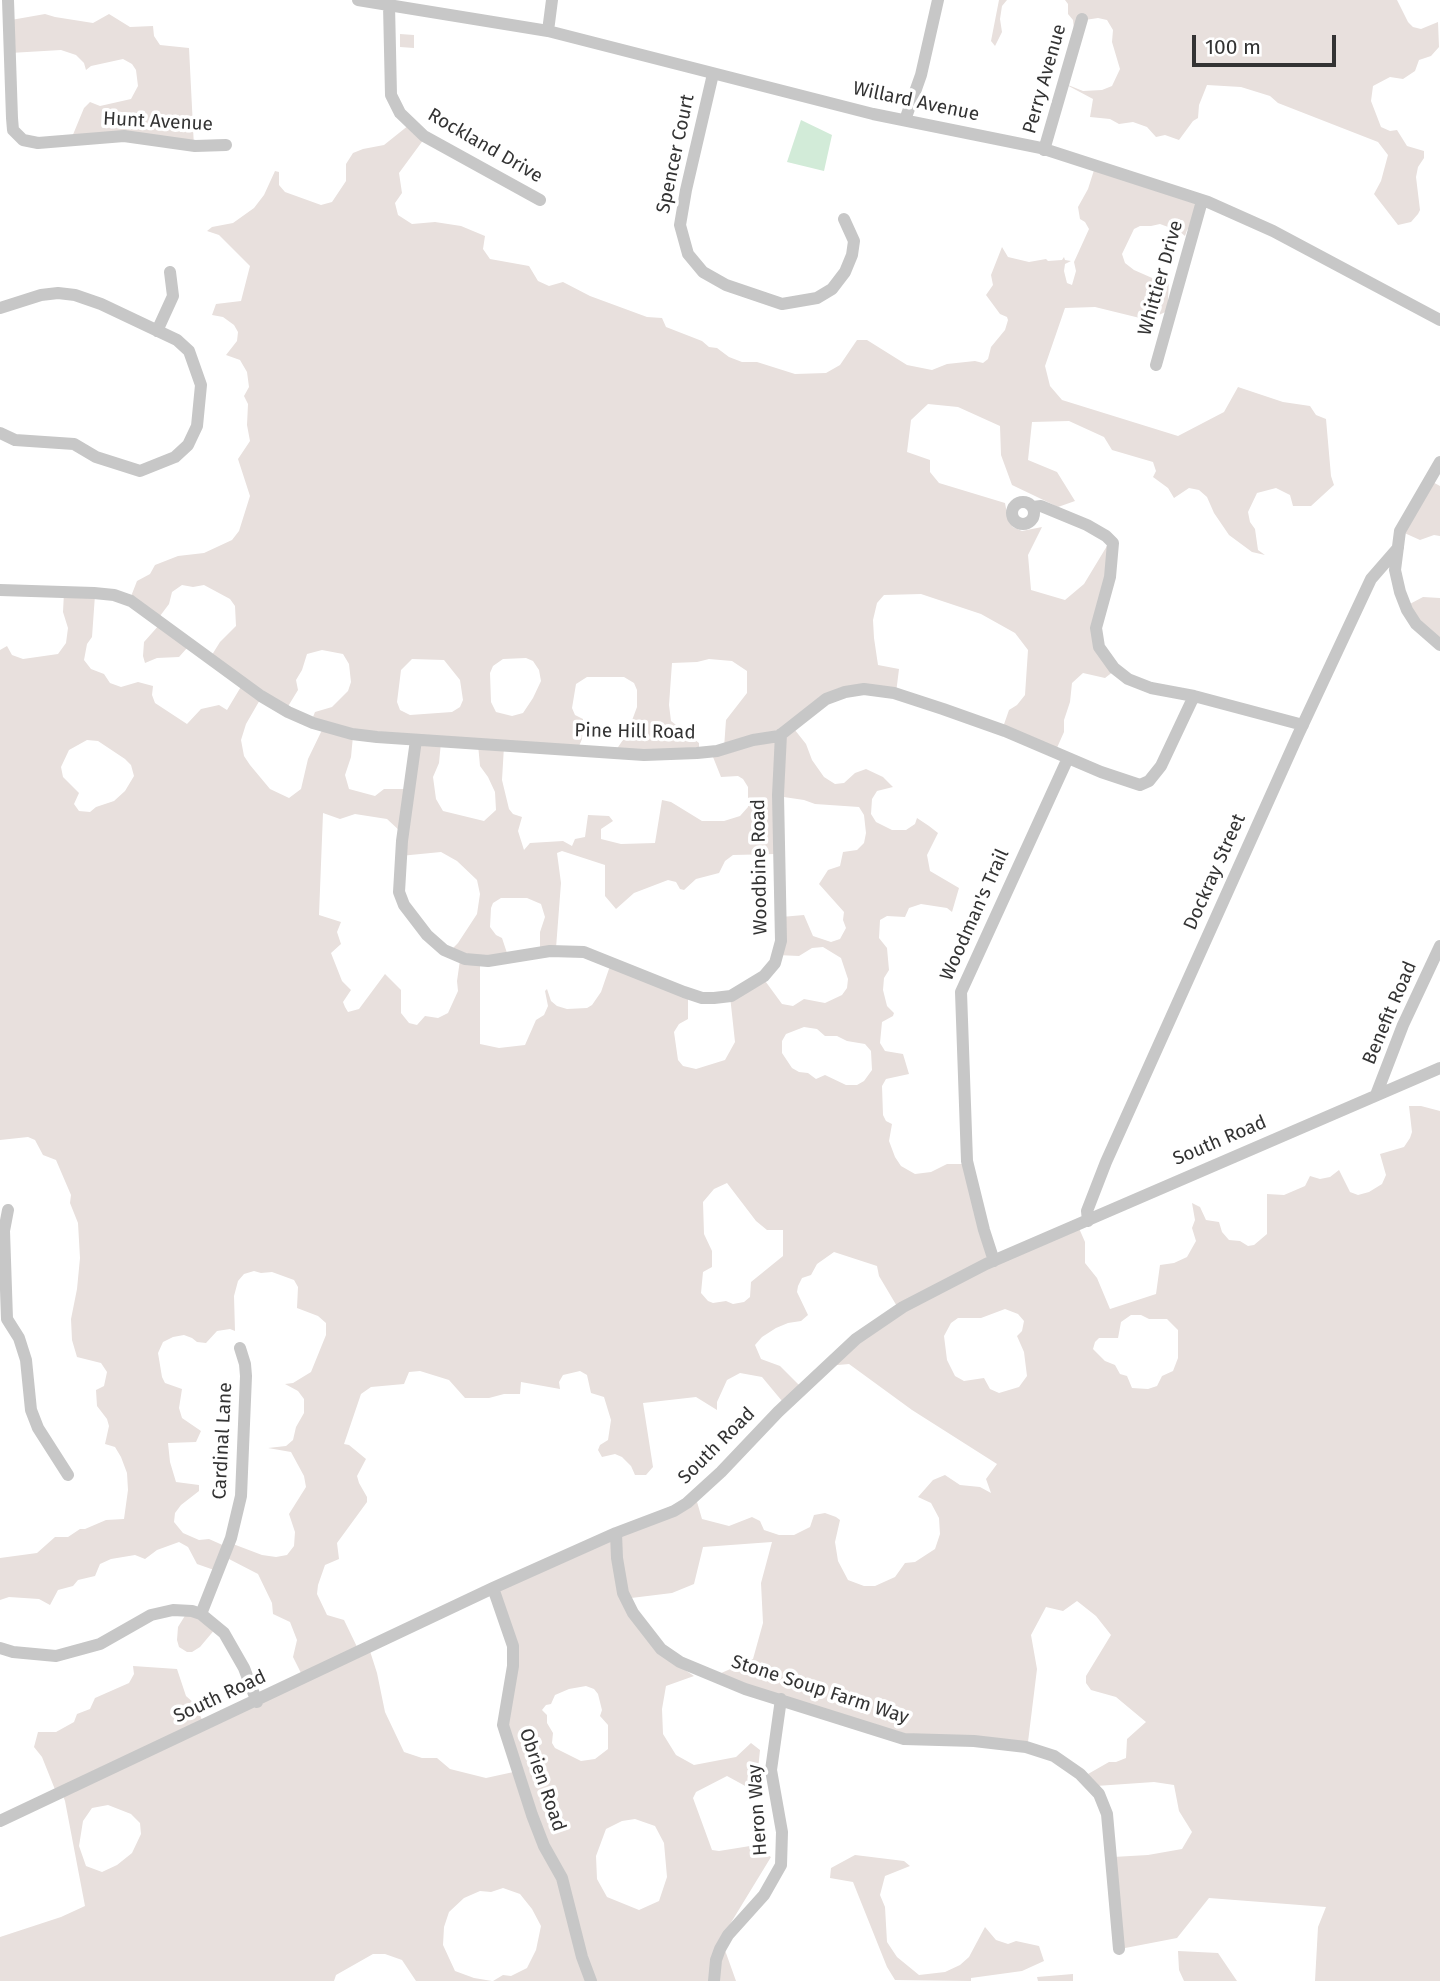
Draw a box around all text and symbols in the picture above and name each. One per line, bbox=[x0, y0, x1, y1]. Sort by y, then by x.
scale bar bbox=[1195, 21, 1338, 65]
street label: Perry Avenue bbox=[1018, 22, 1072, 136]
text: 100 m bbox=[1205, 34, 1261, 60]
street label: Willard Avenue bbox=[851, 77, 981, 127]
street label: Spencer Court bbox=[652, 92, 700, 216]
street label: Rockland Drive bbox=[423, 104, 547, 188]
street label: Hunt Avenue bbox=[102, 108, 214, 136]
street label: Whittier Drive bbox=[1134, 218, 1188, 338]
street label: Pine Hill Road bbox=[574, 720, 696, 744]
street label: Woodbine Road bbox=[747, 799, 773, 935]
street label: Dockray Street bbox=[1179, 810, 1251, 934]
street label: Woodman's Trail bbox=[936, 846, 1014, 984]
street label: Benefit Road bbox=[1358, 958, 1422, 1068]
street label: South Road bbox=[1170, 1111, 1270, 1171]
street label: Cardinal Lane bbox=[209, 1382, 237, 1500]
street label: South Road bbox=[674, 1403, 760, 1489]
street label: Stone Soup Farm Way bbox=[728, 1651, 912, 1729]
street label: South Road bbox=[170, 1666, 270, 1728]
street label: Obrien Road bbox=[514, 1725, 570, 1835]
street label: Heron Way bbox=[743, 1763, 773, 1857]

